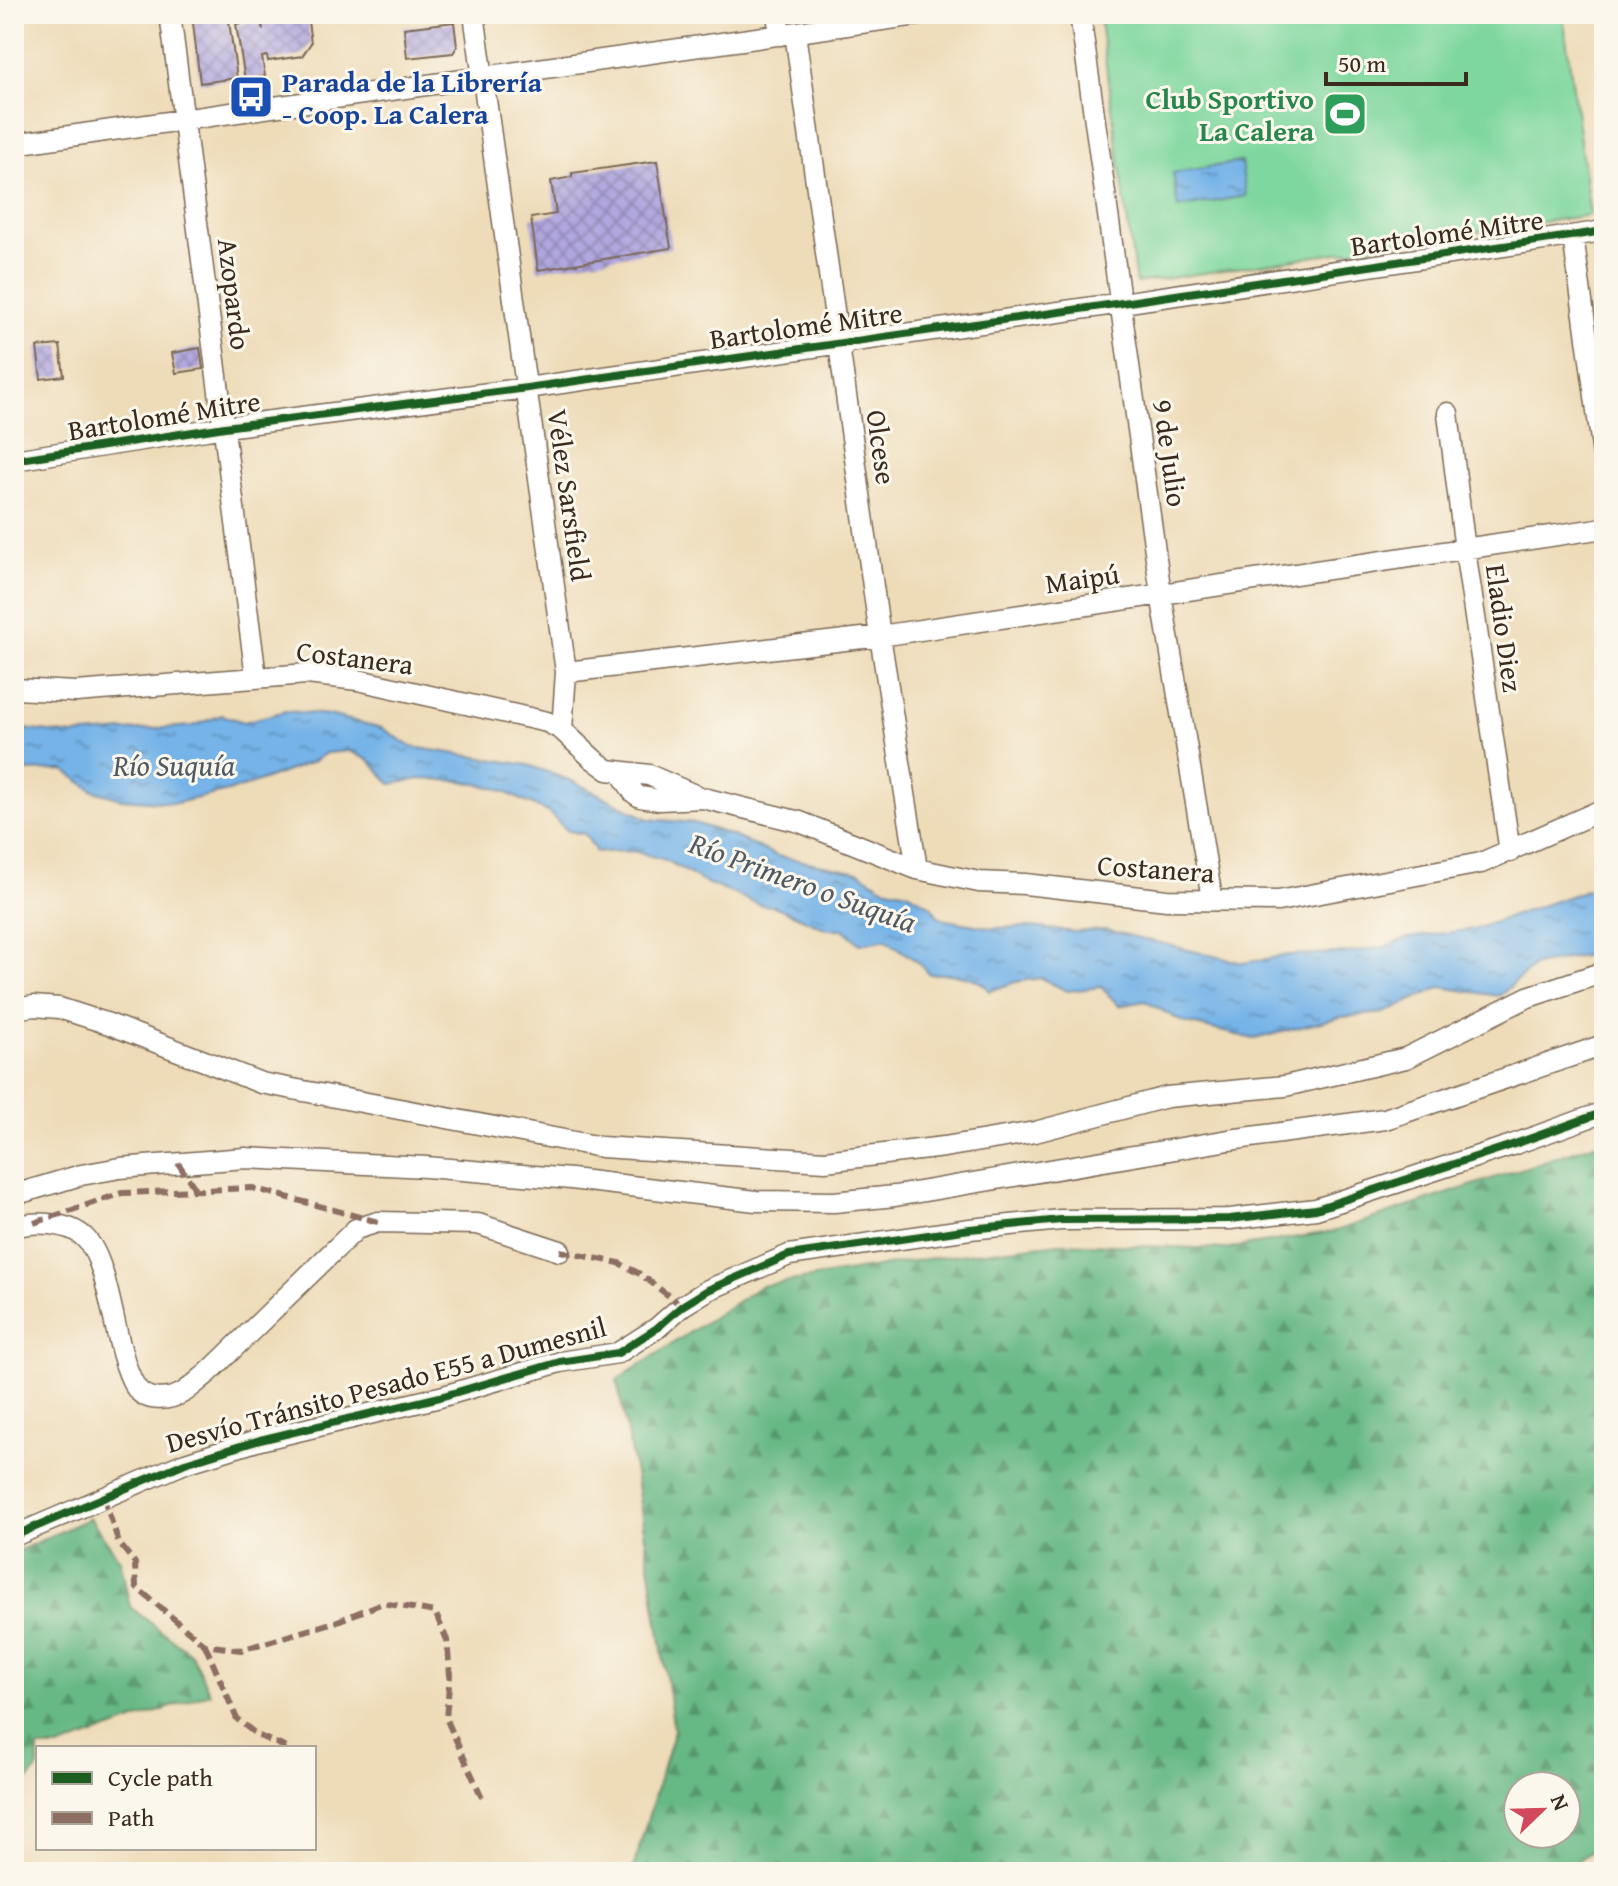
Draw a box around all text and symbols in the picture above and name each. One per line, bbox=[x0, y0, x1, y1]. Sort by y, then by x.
scale bar bbox=[1326, 36, 1466, 86]
text: 50 m bbox=[1338, 46, 1386, 81]
place label: Parada de la Librería - Coop. La Calera bbox=[282, 61, 543, 134]
bus stop icon: Parada de la Librería - Coop. La Calera bbox=[227, 73, 275, 121]
place label: Club Sportivo La Calera bbox=[1146, 78, 1315, 151]
sports icon: Club Sportivo La Calera bbox=[1321, 90, 1369, 138]
street label: Bartolomé Mitre bbox=[1348, 198, 1546, 266]
street label: Azopardo bbox=[208, 236, 262, 352]
street label: Bartolomé Mitre bbox=[707, 291, 905, 359]
street label: Bartolomé Mitre bbox=[65, 380, 263, 450]
street label: 9 de Julio bbox=[1143, 397, 1199, 509]
street label: Vélez Sarsfield bbox=[538, 406, 602, 584]
street label: Olcese bbox=[857, 407, 907, 487]
street label: Maipú bbox=[1042, 553, 1122, 603]
street label: Eladio Diez bbox=[1476, 561, 1534, 695]
street label: Costanera bbox=[294, 630, 416, 685]
water label: Río Suquía bbox=[112, 743, 235, 787]
water label: Río Primero o Suquía bbox=[683, 820, 923, 943]
street label: Costanera bbox=[1096, 843, 1217, 893]
street label: Desvío Tránsito Pesado E55 a Dumesnil bbox=[161, 1305, 611, 1463]
legend bbox=[36, 1746, 316, 1850]
text: Cycle path bbox=[108, 1760, 213, 1795]
north arrow bbox=[1502, 1770, 1582, 1850]
text: N bbox=[1543, 1789, 1578, 1815]
text: Path bbox=[108, 1800, 155, 1835]

